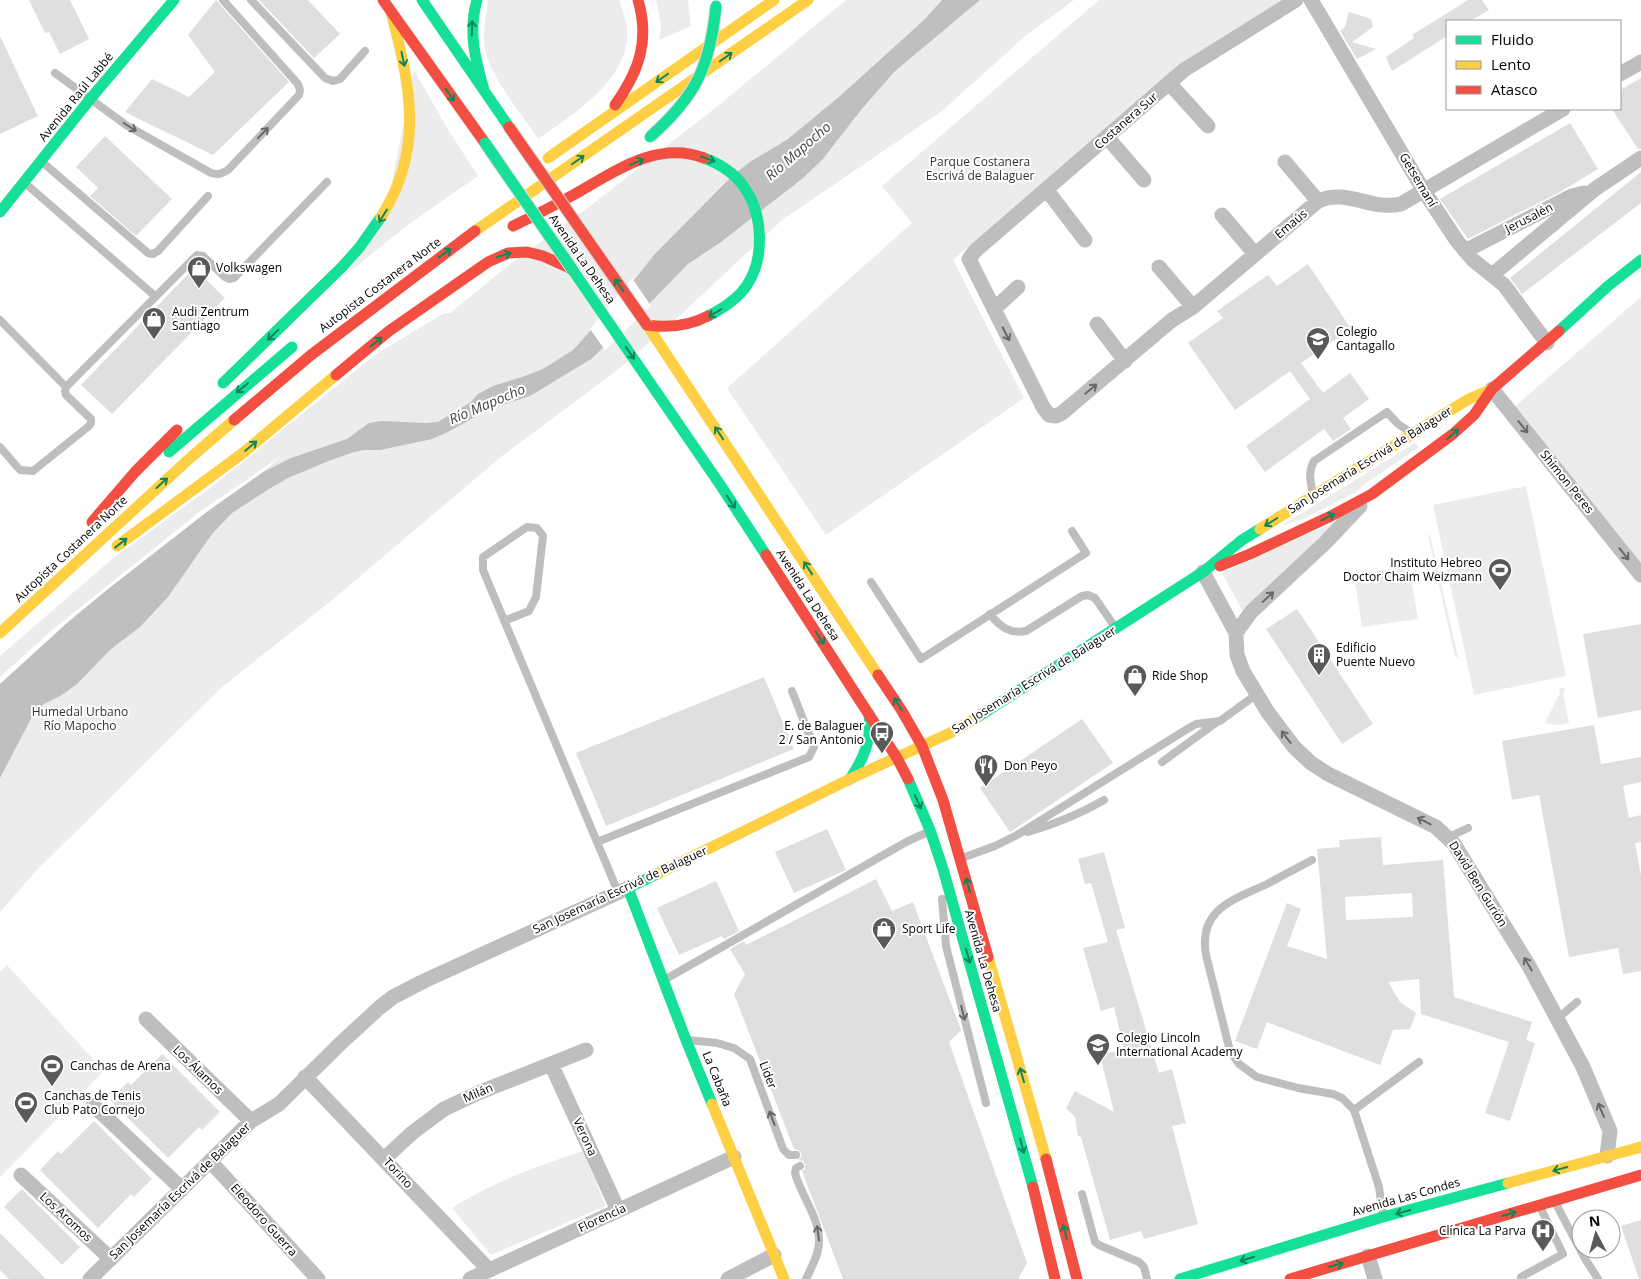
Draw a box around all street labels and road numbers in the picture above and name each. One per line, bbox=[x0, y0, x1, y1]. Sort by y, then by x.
street label: Avenida Raúl Labbé bbox=[34, 48, 117, 145]
street label: Costanera Sur bbox=[1090, 88, 1161, 153]
street label: Getsemaní bbox=[1396, 149, 1442, 211]
street label: Jerusalén bbox=[1501, 198, 1556, 237]
street label: Emaús bbox=[1271, 205, 1311, 242]
street label: Avenida La Dehesa bbox=[545, 210, 620, 307]
street label: Autopista Costanera Norte bbox=[315, 233, 445, 336]
street label: San Josemaría Escrivá de Balaguer bbox=[1284, 402, 1455, 517]
street label: Shimon Peres bbox=[1537, 446, 1598, 517]
street label: Autopista Costanera Norte bbox=[10, 491, 131, 606]
street label: Avenida La Dehesa bbox=[772, 546, 844, 644]
street label: San Josemaría Escrivá de Balaguer bbox=[948, 622, 1119, 737]
street label: David Ben Gurión bbox=[1445, 837, 1512, 930]
street label: San Josemaría Escrivá de Balaguer bbox=[530, 841, 710, 938]
street label: Avenida La Dehesa bbox=[961, 908, 1006, 1014]
street label: Los Álamos bbox=[170, 1041, 227, 1098]
street label: La Cabaña bbox=[699, 1049, 736, 1109]
street label: Lider bbox=[755, 1059, 782, 1091]
street label: Milán bbox=[460, 1079, 495, 1106]
street label: Verona bbox=[569, 1115, 602, 1159]
street label: San Josemaría Escrivá de Balaguer bbox=[105, 1118, 254, 1263]
street label: Torino bbox=[380, 1154, 417, 1192]
street label: Avenida Las Condes bbox=[1350, 1173, 1462, 1220]
street label: Eleodoro Guerra bbox=[227, 1180, 302, 1260]
street label: Los Aromos bbox=[36, 1188, 97, 1246]
street label: Florencia bbox=[575, 1199, 628, 1236]

